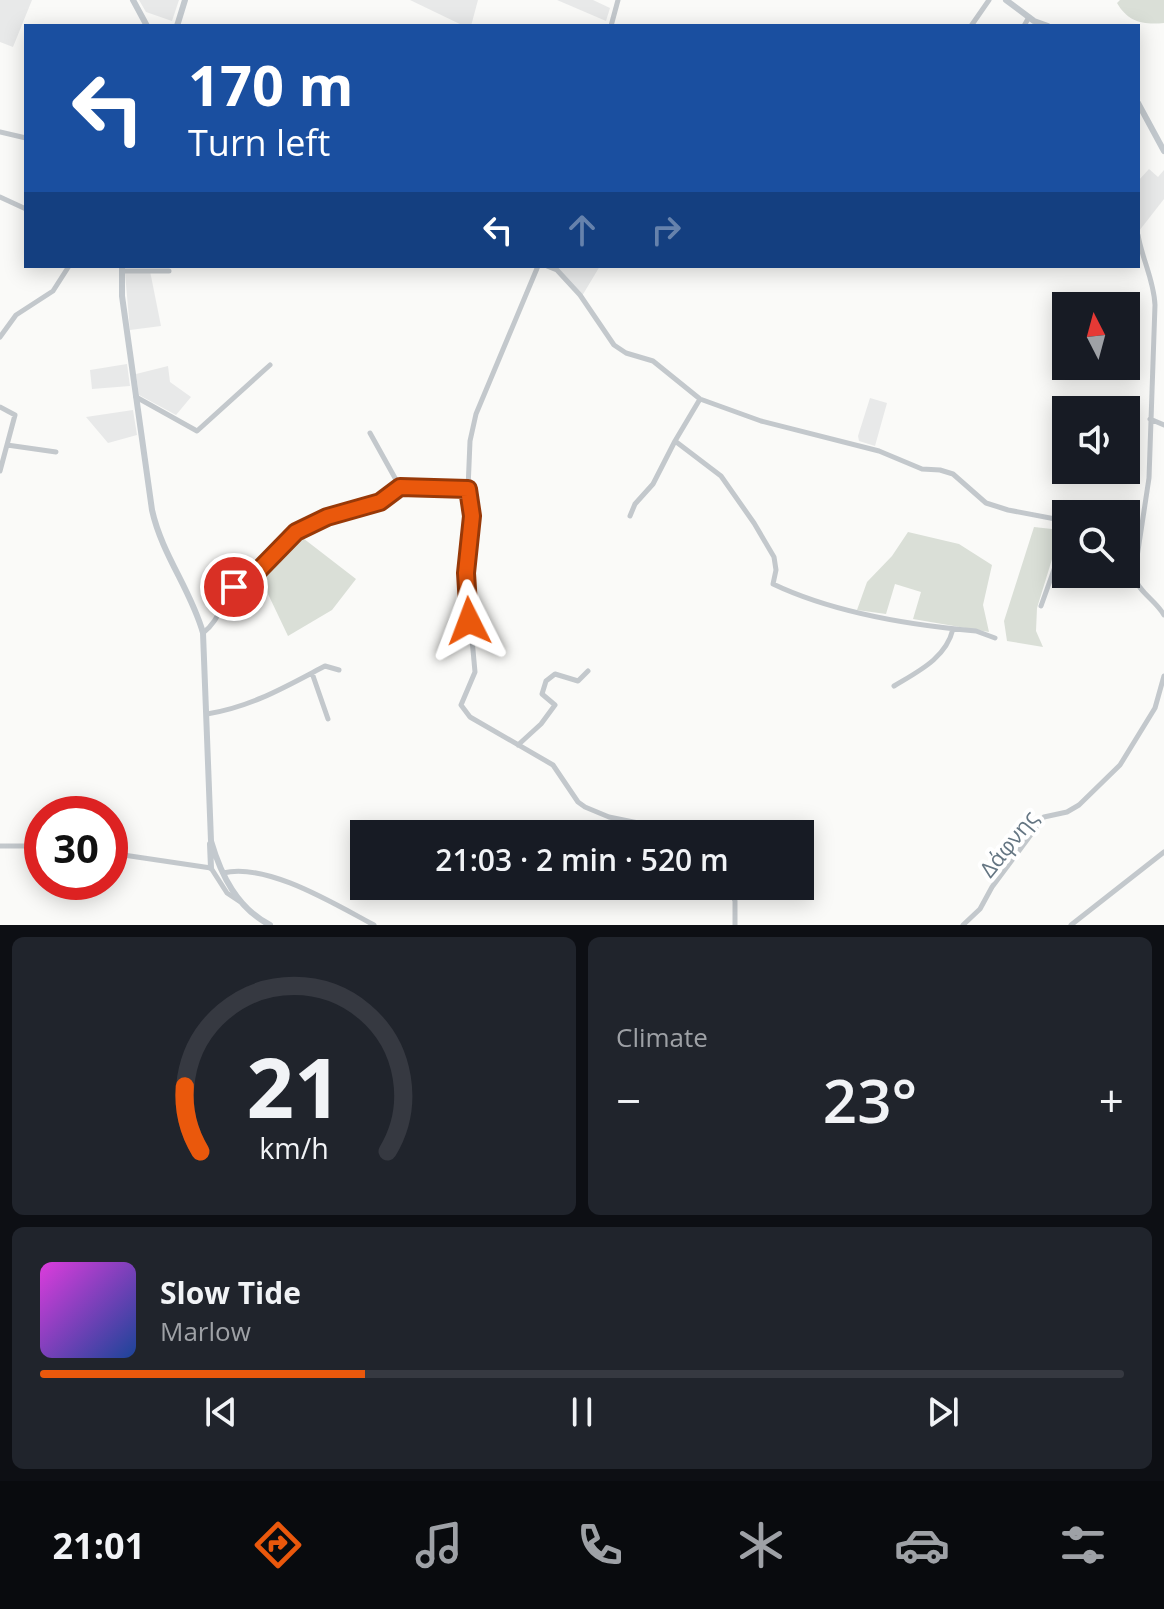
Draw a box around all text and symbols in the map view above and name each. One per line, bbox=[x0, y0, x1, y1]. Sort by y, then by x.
text: 170 m bbox=[188, 46, 354, 122]
icon: left bbox=[56, 56, 160, 160]
text: Turn left bbox=[188, 118, 330, 167]
icon: left bbox=[476, 208, 520, 252]
icon: ahead bbox=[560, 208, 604, 252]
icon: right bbox=[644, 208, 688, 252]
north arrow bbox=[1052, 292, 1140, 380]
map controls bbox=[1052, 292, 1140, 588]
button: sound bbox=[1052, 396, 1140, 484]
button: search bbox=[1052, 500, 1140, 588]
pin bbox=[200, 553, 268, 621]
icon: arrive bbox=[212, 565, 256, 609]
position arrow bbox=[427, 579, 511, 663]
speed limit sign: 30 bbox=[24, 796, 128, 900]
street label: Δάφνης bbox=[972, 803, 1044, 883]
text: 21:03 · 2 min · 520 m bbox=[435, 839, 729, 880]
text: Climate bbox=[616, 1019, 708, 1055]
text: 21 bbox=[246, 1029, 342, 1142]
text: 23° bbox=[823, 1059, 917, 1141]
text: − bbox=[616, 1070, 641, 1130]
text: + bbox=[1099, 1070, 1124, 1130]
text: km/h bbox=[259, 1128, 329, 1167]
text: Slow Tide bbox=[160, 1272, 301, 1313]
text: Marlow bbox=[160, 1313, 251, 1349]
icon: previous bbox=[199, 1390, 243, 1434]
icon: pause bbox=[560, 1390, 604, 1434]
icon: next bbox=[921, 1390, 965, 1434]
icon: directions bbox=[250, 1517, 306, 1573]
icon: music bbox=[411, 1517, 467, 1573]
icon: phone bbox=[572, 1517, 628, 1573]
icon: climate bbox=[733, 1517, 789, 1573]
icon: car bbox=[894, 1517, 950, 1573]
icon: filters bbox=[1055, 1517, 1111, 1573]
text: 21:01 bbox=[53, 1521, 145, 1570]

